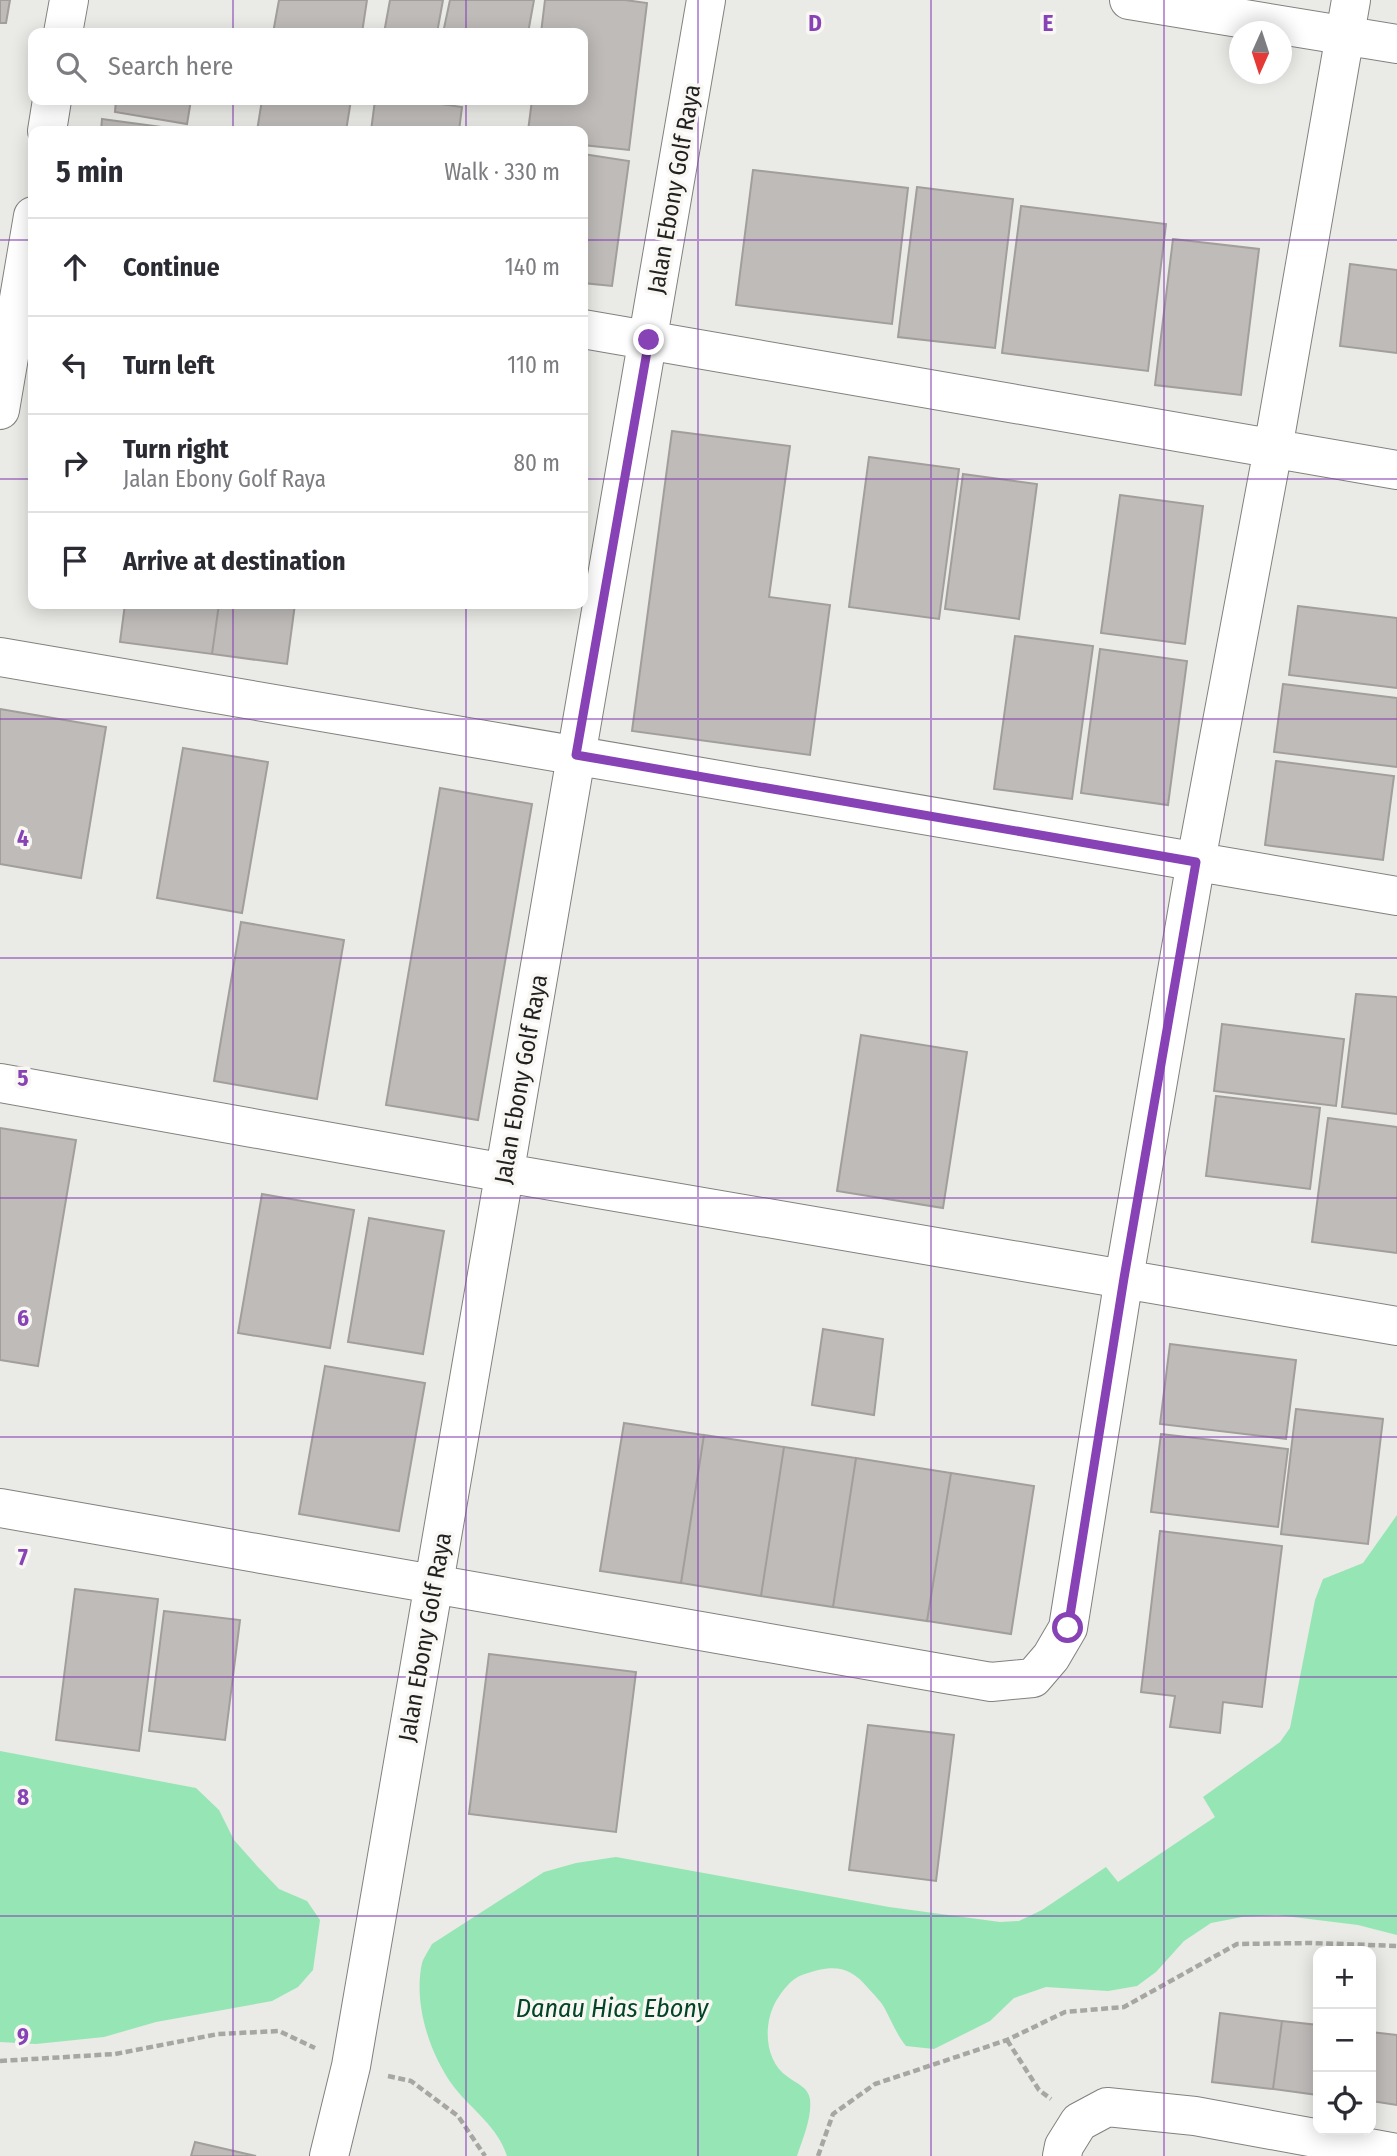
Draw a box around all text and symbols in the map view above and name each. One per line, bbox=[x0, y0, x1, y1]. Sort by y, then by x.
text: D bbox=[808, 9, 822, 37]
text: E bbox=[1043, 9, 1054, 37]
north arrow bbox=[1229, 21, 1292, 84]
search box bbox=[28, 28, 588, 105]
icon: search bbox=[52, 48, 90, 86]
text: Search here bbox=[108, 51, 233, 82]
street label: Jalan Ebony Golf Raya bbox=[642, 82, 706, 296]
text: 5 min bbox=[56, 154, 123, 190]
text: Walk · 330 m bbox=[444, 158, 560, 186]
icon: ahead bbox=[56, 248, 94, 286]
text: Continue bbox=[123, 252, 220, 283]
text: 140 m bbox=[505, 253, 560, 281]
route end bbox=[633, 324, 664, 355]
icon: left bbox=[56, 346, 94, 384]
text: Turn left bbox=[123, 350, 215, 381]
text: 110 m bbox=[507, 351, 560, 379]
text: Turn right bbox=[123, 434, 229, 465]
icon: right bbox=[56, 444, 94, 482]
text: 80 m bbox=[513, 449, 560, 477]
text: Jalan Ebony Golf Raya bbox=[123, 465, 326, 493]
icon: arrive bbox=[56, 542, 94, 580]
text: Arrive at destination bbox=[123, 546, 346, 577]
text: 4 bbox=[17, 824, 29, 852]
street label: Jalan Ebony Golf Raya bbox=[489, 972, 553, 1186]
text: 5 bbox=[17, 1064, 29, 1092]
text: 6 bbox=[17, 1304, 29, 1332]
street label: Jalan Ebony Golf Raya bbox=[393, 1530, 457, 1744]
text: 7 bbox=[18, 1543, 28, 1571]
route start bbox=[1052, 1612, 1083, 1643]
text: 8 bbox=[17, 1783, 29, 1811]
map controls bbox=[1313, 1946, 1376, 2135]
button: + bbox=[1313, 1946, 1376, 2009]
water label: Danau Hias Ebony bbox=[516, 1993, 710, 2024]
button: − bbox=[1313, 2009, 1376, 2072]
text: 9 bbox=[17, 2022, 29, 2050]
button: locate bbox=[1313, 2072, 1376, 2135]

